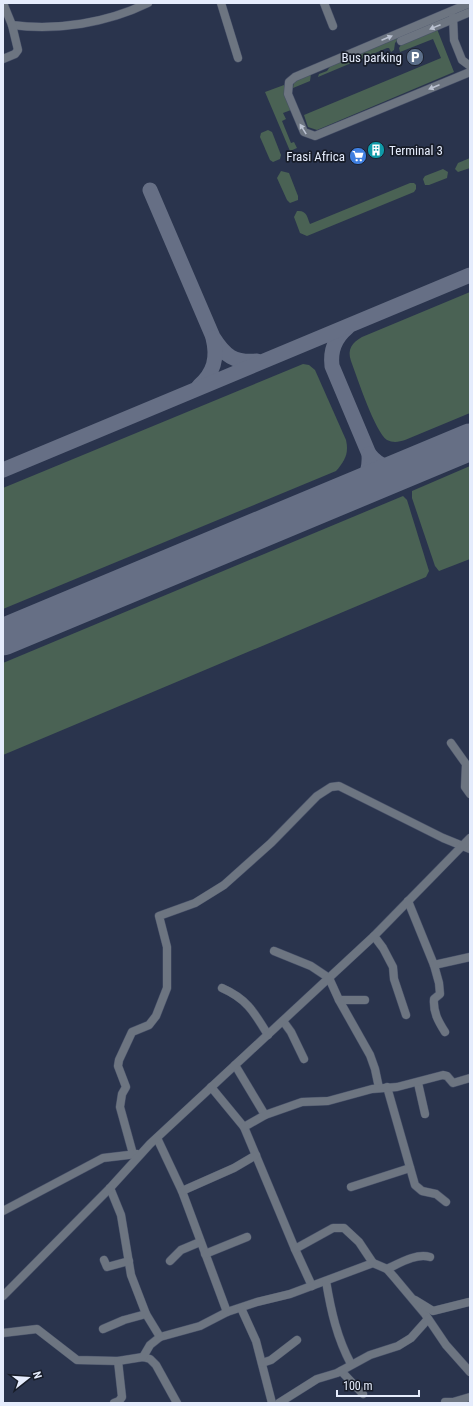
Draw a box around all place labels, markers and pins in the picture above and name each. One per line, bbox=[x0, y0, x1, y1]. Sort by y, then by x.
parking icon: Bus parking bbox=[405, 47, 425, 67]
place label: Bus parking bbox=[342, 50, 402, 65]
building icon: Terminal 3 bbox=[366, 140, 386, 160]
place label: Terminal 3 bbox=[389, 143, 443, 158]
supermarket icon: Frasi Africa bbox=[348, 146, 368, 166]
place label: Frasi Africa bbox=[286, 149, 345, 164]

